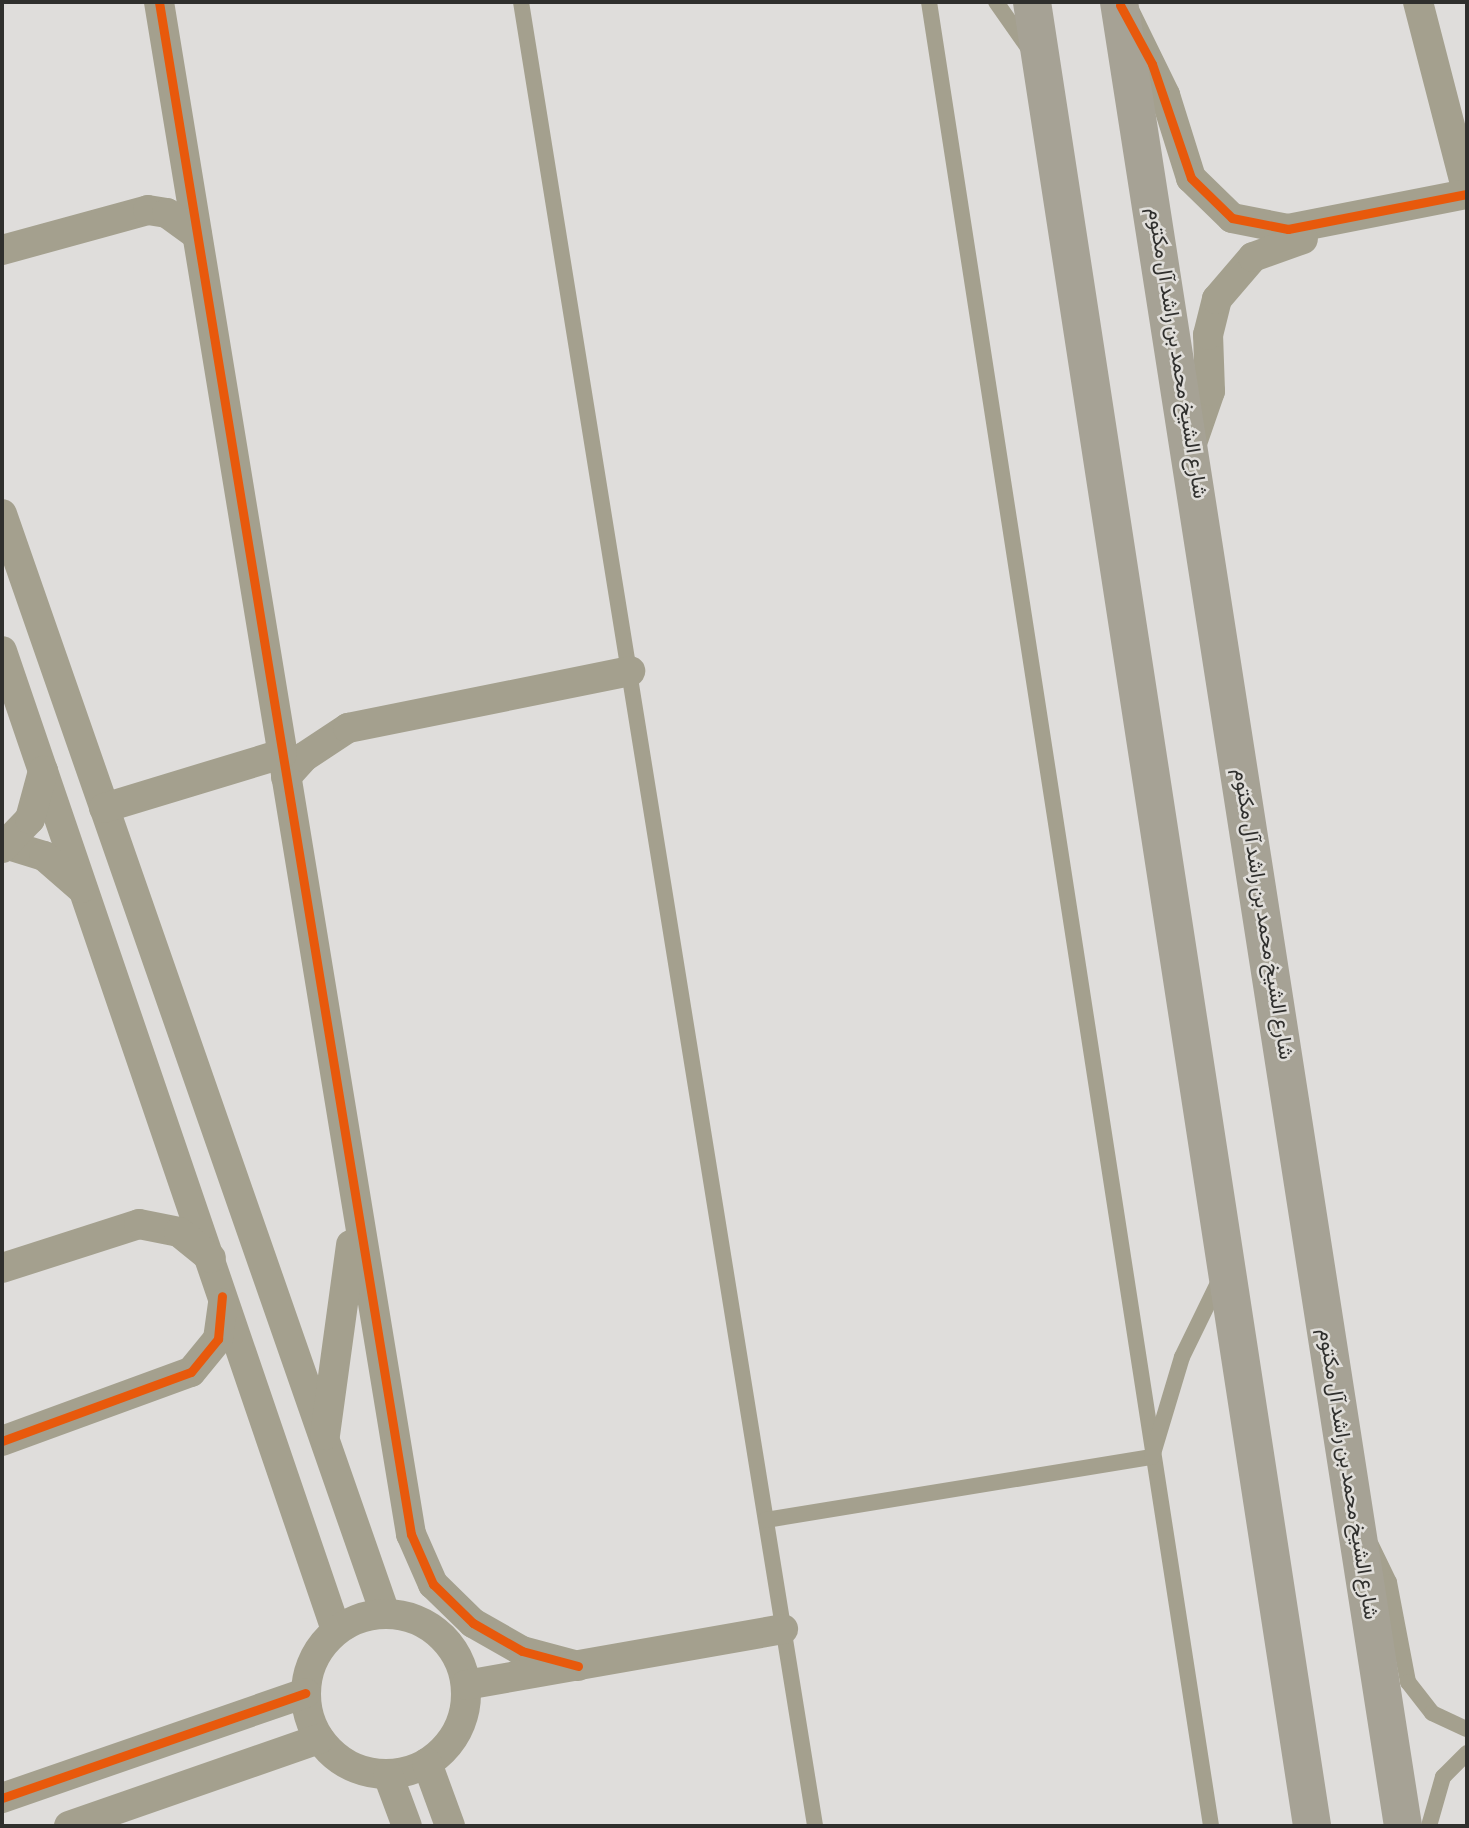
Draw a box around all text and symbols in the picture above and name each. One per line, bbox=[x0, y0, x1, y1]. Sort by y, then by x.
street label: شارع الشيخ محمد بن راشد آل مكتوم bbox=[1142, 206, 1212, 500]
street label: شارع الشيخ محمد بن راشد آل مكتوم bbox=[1228, 767, 1298, 1061]
street label: شارع الشيخ محمد بن راشد آل مكتوم bbox=[1313, 1327, 1383, 1621]

